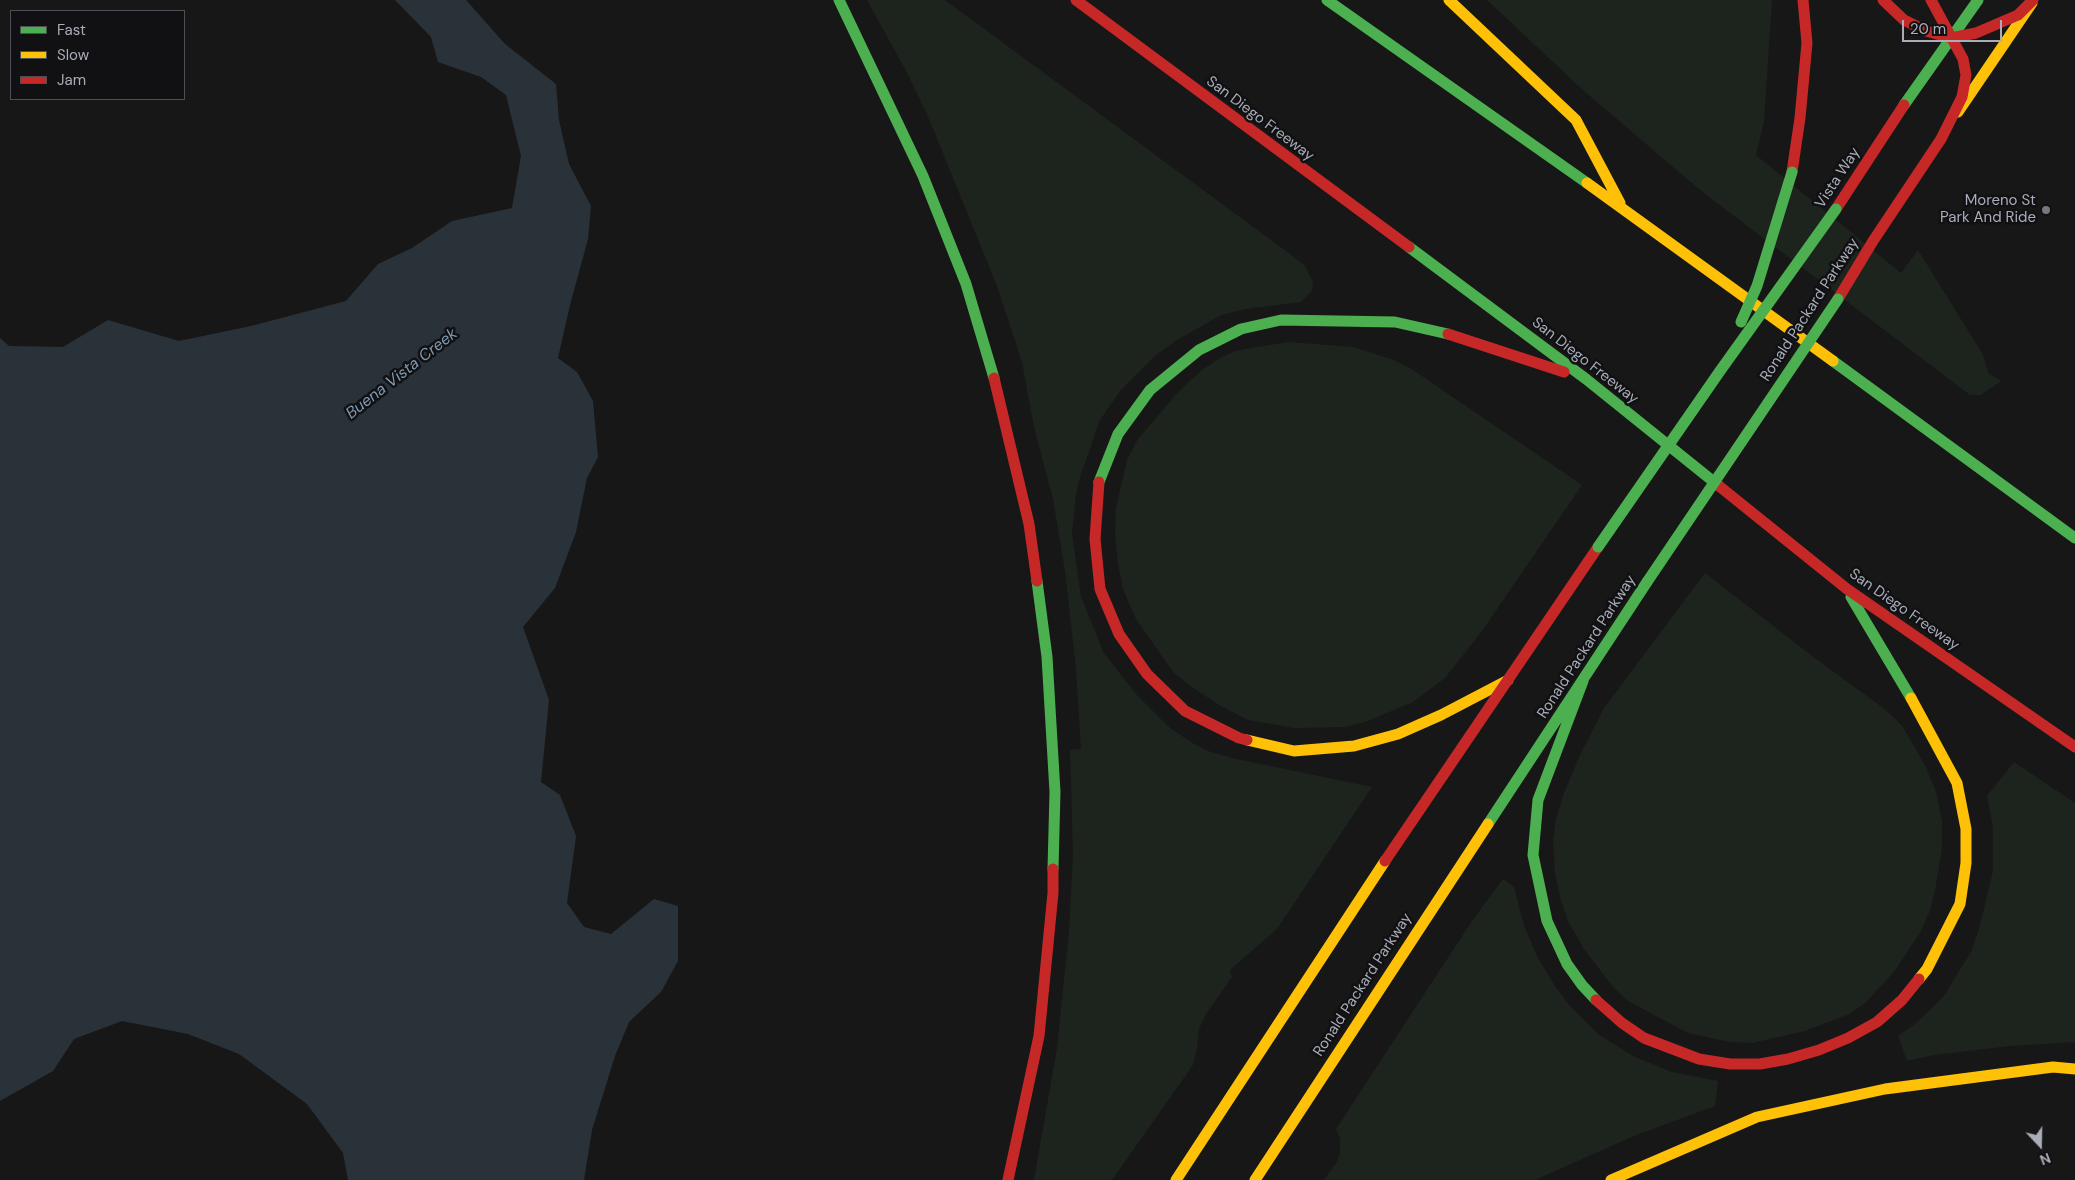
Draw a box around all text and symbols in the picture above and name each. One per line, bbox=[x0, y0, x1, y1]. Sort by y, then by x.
legend bbox=[10, 10, 185, 100]
scale bar bbox=[1905, 10, 2005, 42]
text: 20 m bbox=[1910, 19, 1946, 39]
text: Fast bbox=[57, 20, 86, 40]
text: Slow bbox=[57, 45, 89, 65]
text: Jam bbox=[57, 70, 86, 90]
street label: San Diego Freeway bbox=[1203, 73, 1317, 165]
street label: Vista Way bbox=[1812, 144, 1864, 212]
place label: Moreno St Park And Ride bbox=[1940, 192, 2036, 227]
marker: Moreno St Park And Ride bbox=[2040, 204, 2052, 216]
street label: Ronald Packard Parkway bbox=[1757, 235, 1863, 385]
street label: San Diego Freeway bbox=[1528, 314, 1642, 408]
water label: Buena Vista Creek bbox=[342, 325, 462, 423]
street label: San Diego Freeway bbox=[1845, 565, 1963, 655]
street label: Ronald Packard Parkway bbox=[1534, 572, 1640, 722]
street label: Ronald Packard Parkway bbox=[1310, 910, 1416, 1060]
north arrow bbox=[2015, 1120, 2065, 1170]
text: N bbox=[2037, 1149, 2053, 1169]

